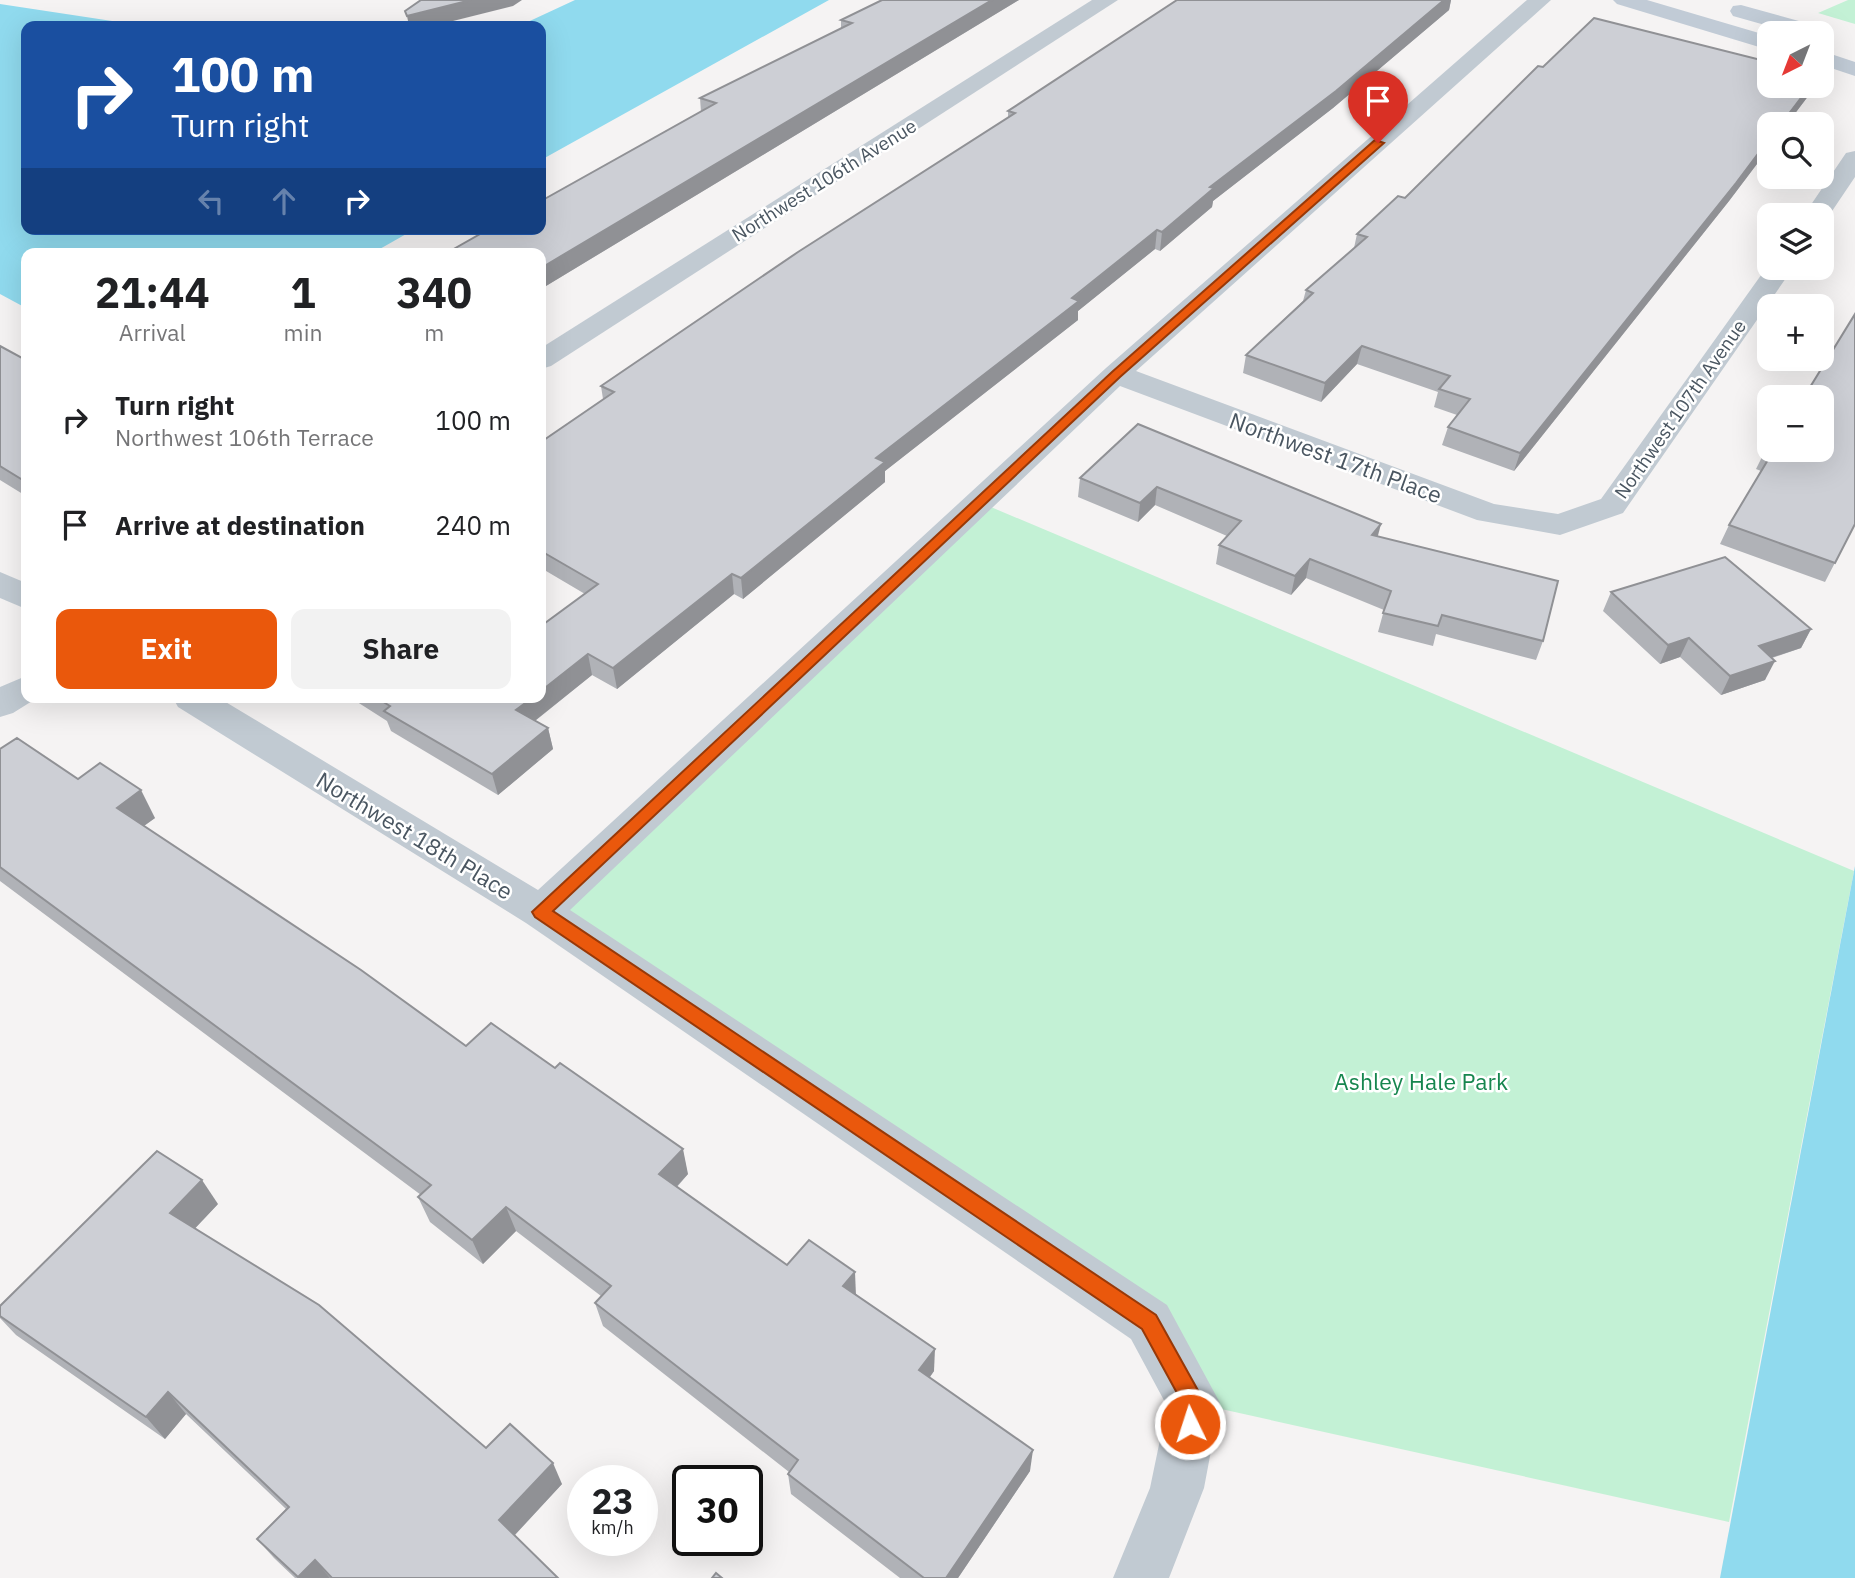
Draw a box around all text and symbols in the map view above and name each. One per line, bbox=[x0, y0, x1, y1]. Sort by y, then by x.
north arrow bbox=[1757, 21, 1834, 98]
map controls bbox=[1757, 21, 1834, 462]
text: 100 m bbox=[171, 42, 315, 105]
icon: right bbox=[56, 49, 147, 140]
pin bbox=[1348, 71, 1408, 143]
icon: arrive bbox=[1359, 82, 1397, 120]
text: Turn right bbox=[171, 104, 309, 146]
button: search bbox=[1757, 112, 1834, 189]
street label: Northwest 106th Avenue bbox=[727, 113, 921, 247]
icon: left bbox=[192, 182, 230, 220]
icon: ahead bbox=[265, 182, 303, 220]
icon: right bbox=[338, 182, 376, 220]
button: layers bbox=[1757, 203, 1834, 280]
text: 21:44 bbox=[95, 265, 210, 320]
text: 1 bbox=[290, 265, 316, 320]
text: 340 bbox=[396, 265, 472, 320]
button: + bbox=[1757, 294, 1834, 371]
street label: Northwest 107th Avenue bbox=[1609, 315, 1751, 503]
text: Arrival bbox=[119, 317, 186, 347]
text: min bbox=[284, 317, 322, 347]
text: m bbox=[424, 317, 444, 347]
button: − bbox=[1757, 385, 1834, 462]
text: Turn right bbox=[115, 388, 234, 422]
icon: right bbox=[56, 401, 94, 439]
text: 100 m bbox=[435, 403, 511, 437]
street label: Northwest 17th Place bbox=[1226, 405, 1446, 509]
text: Northwest 106th Terrace bbox=[115, 422, 374, 452]
icon: arrive bbox=[56, 506, 94, 544]
text: Arrive at destination bbox=[115, 508, 365, 542]
text: 240 m bbox=[435, 508, 511, 542]
button: Exit bbox=[56, 609, 277, 689]
button: Share bbox=[291, 609, 511, 689]
street label: Northwest 18th Place bbox=[311, 764, 519, 906]
park label: Ashley Hale Park bbox=[1334, 1066, 1508, 1096]
position arrow bbox=[1153, 1387, 1227, 1461]
speed limit sign: 30 bbox=[672, 1465, 763, 1556]
text: 23 bbox=[591, 1478, 634, 1524]
text: km/h bbox=[591, 1516, 634, 1539]

